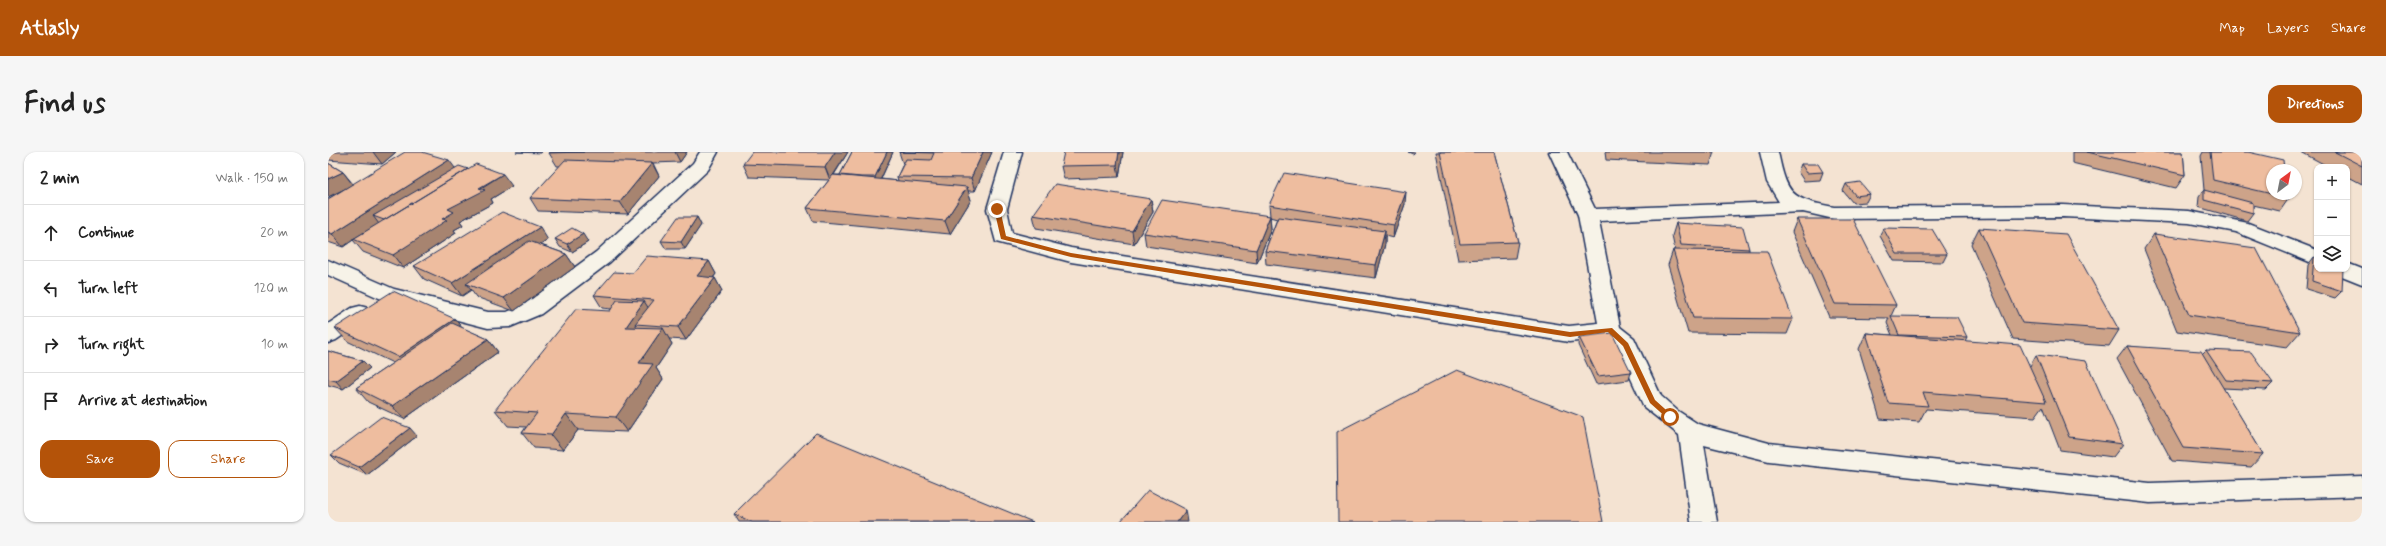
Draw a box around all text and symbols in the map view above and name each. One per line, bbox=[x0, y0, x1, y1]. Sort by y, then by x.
text: Atlasly bbox=[20, 16, 79, 41]
text: Map bbox=[2219, 19, 2245, 37]
text: Layers bbox=[2267, 19, 2309, 37]
text: Share bbox=[2331, 19, 2366, 37]
button: Directions bbox=[2268, 85, 2362, 123]
text: Find us bbox=[24, 86, 105, 123]
north arrow bbox=[2266, 164, 2302, 200]
map controls bbox=[2314, 164, 2350, 272]
button: + bbox=[2314, 164, 2350, 200]
text: 2 min bbox=[40, 167, 80, 189]
text: Walk · 150 m bbox=[215, 170, 288, 187]
route end bbox=[988, 200, 1006, 218]
button: − bbox=[2314, 200, 2350, 236]
icon: ahead bbox=[40, 222, 62, 244]
text: Continue bbox=[78, 223, 134, 243]
text: 20 m bbox=[260, 224, 288, 241]
button: layers bbox=[2314, 236, 2350, 272]
icon: left bbox=[40, 278, 62, 300]
text: Turn left bbox=[78, 279, 138, 299]
text: 120 m bbox=[254, 280, 288, 297]
icon: right bbox=[40, 334, 62, 356]
text: Turn right bbox=[78, 335, 145, 355]
text: 10 m bbox=[261, 336, 288, 353]
icon: arrive bbox=[40, 390, 62, 412]
text: Arrive at destination bbox=[78, 391, 207, 411]
route start bbox=[1661, 408, 1679, 426]
button: Save bbox=[40, 440, 160, 478]
button: Share bbox=[168, 440, 288, 478]

